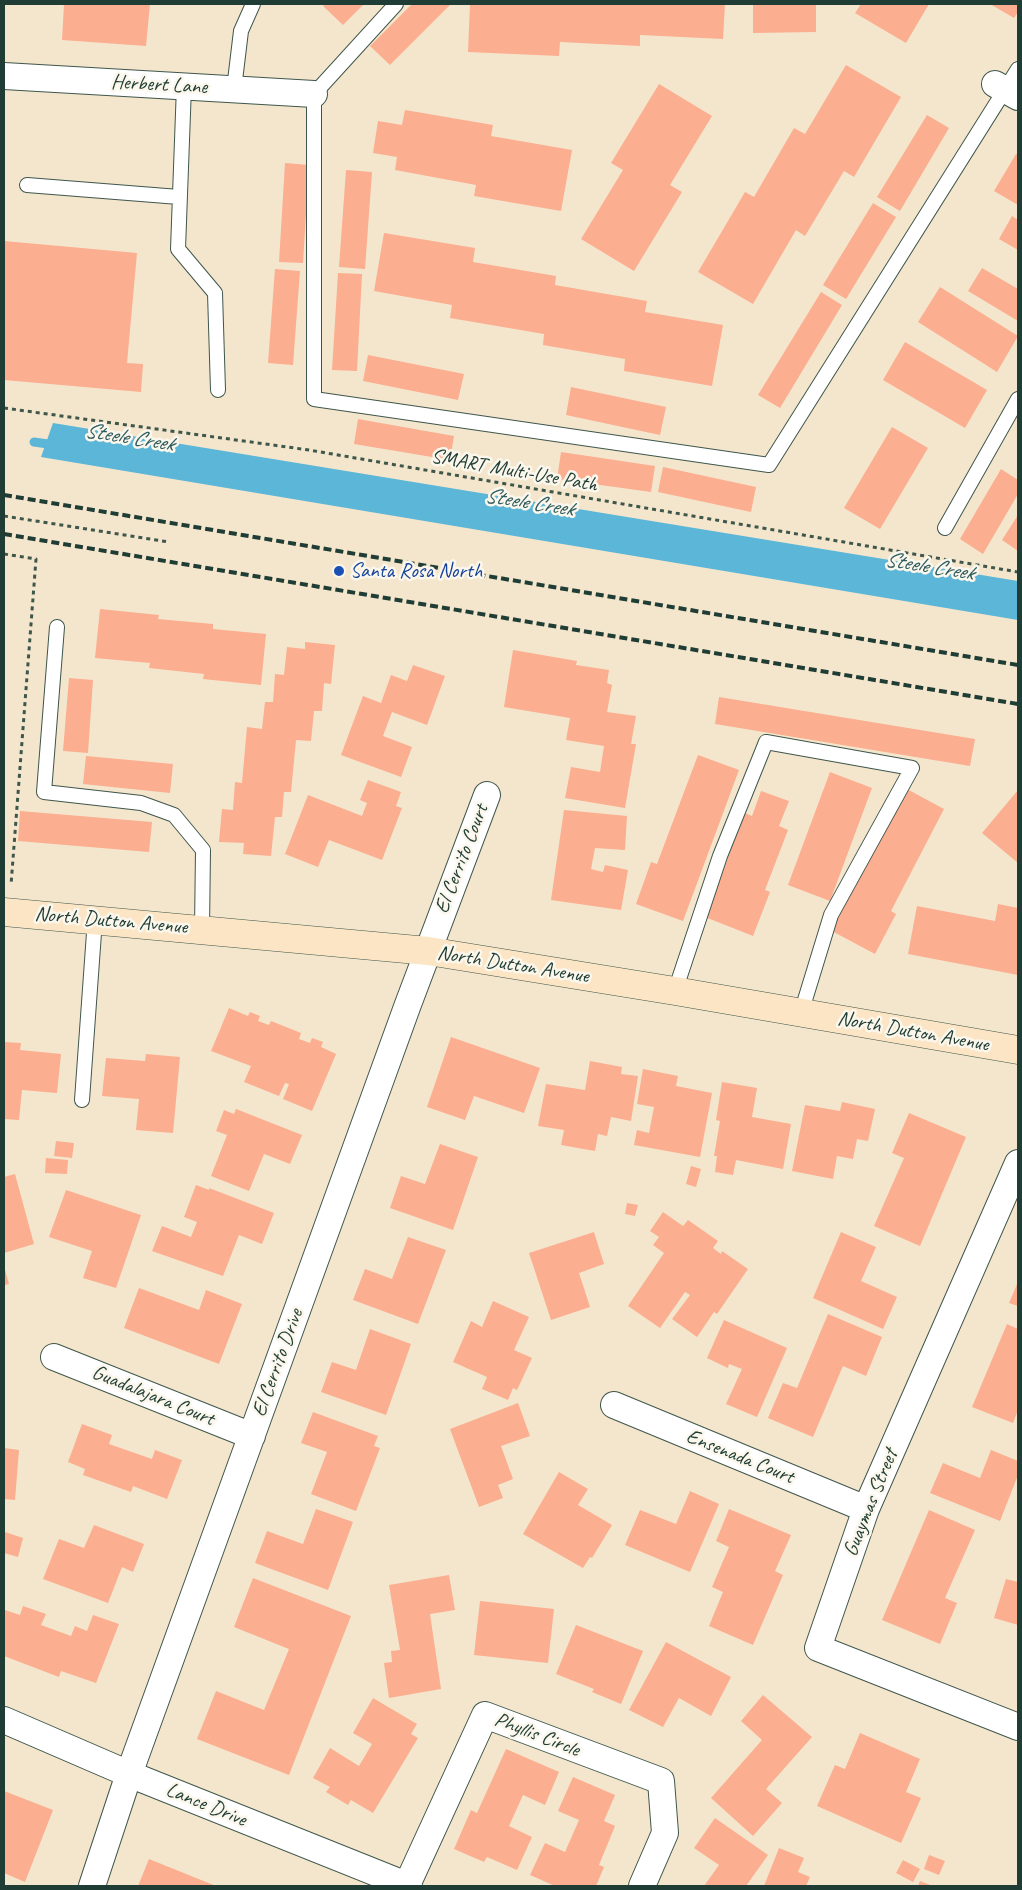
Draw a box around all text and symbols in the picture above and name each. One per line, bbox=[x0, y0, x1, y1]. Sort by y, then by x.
street label: Herbert Lane bbox=[110, 70, 208, 100]
water label: Steele Creek bbox=[83, 418, 175, 458]
street label: SMART Multi-Use Path bbox=[429, 444, 599, 498]
water label: Steele Creek bbox=[483, 483, 575, 523]
water label: Steele Creek bbox=[883, 547, 975, 587]
place label: Santa Rosa North bbox=[350, 558, 482, 584]
marker: Santa Rosa North bbox=[332, 564, 346, 578]
street label: El Cerrito Court bbox=[430, 801, 494, 917]
street label: North Dutton Avenue bbox=[34, 902, 188, 940]
street label: North Dutton Avenue bbox=[435, 941, 591, 989]
street label: North Dutton Avenue bbox=[835, 1006, 991, 1058]
street label: El Cerrito Drive bbox=[247, 1306, 309, 1420]
street label: Guadalajara Court bbox=[88, 1360, 218, 1432]
street label: Ensenada Court bbox=[682, 1424, 798, 1490]
street label: Guaymas Street bbox=[838, 1446, 904, 1560]
street label: Phyllis Circle bbox=[491, 1707, 583, 1763]
street label: Lance Drive bbox=[162, 1777, 250, 1833]

